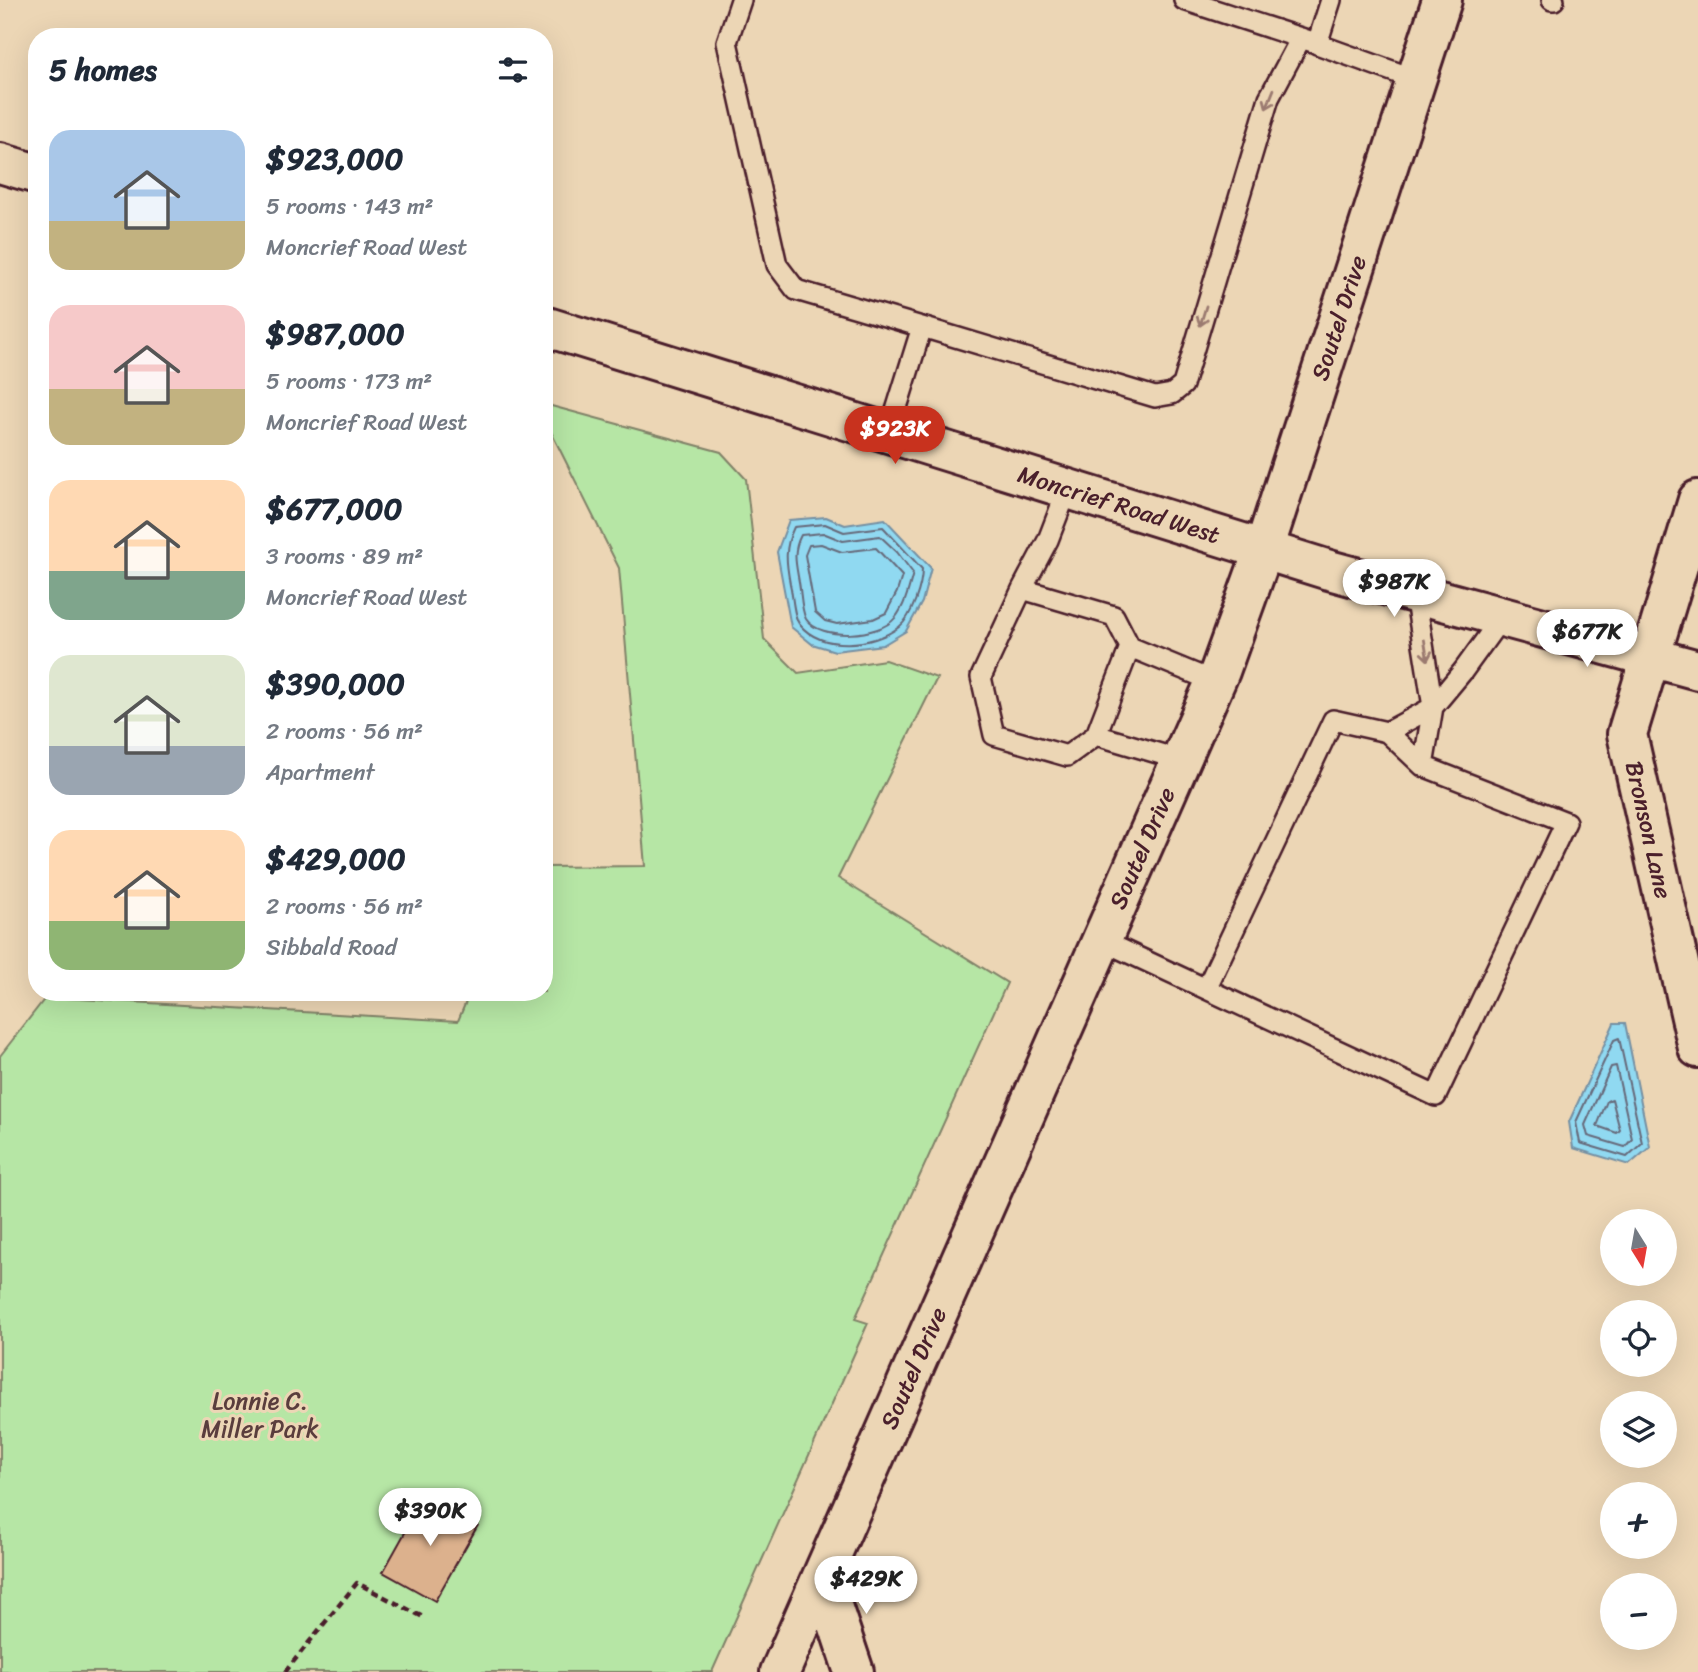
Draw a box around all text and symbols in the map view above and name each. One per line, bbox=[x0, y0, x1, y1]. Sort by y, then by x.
text: 5 homes bbox=[49, 43, 157, 97]
icon: filters bbox=[494, 51, 532, 89]
one-way arrow bbox=[1263, 88, 1276, 109]
text: $923,000 bbox=[266, 132, 403, 186]
icon: home bbox=[105, 158, 189, 242]
text: 5 rooms · 143 m² bbox=[266, 186, 434, 227]
text: Moncrief Road West bbox=[266, 227, 467, 268]
street label: Soutel Drive bbox=[1299, 250, 1379, 386]
one-way arrow bbox=[1196, 305, 1209, 327]
text: $987,000 bbox=[266, 307, 405, 361]
icon: home bbox=[105, 333, 189, 417]
text: 5 rooms · 173 m² bbox=[266, 361, 432, 402]
text: Moncrief Road West bbox=[266, 402, 467, 443]
pin: $923K bbox=[846, 406, 944, 466]
text: $923K bbox=[860, 408, 930, 449]
street label: Moncrief Road West bbox=[1012, 453, 1225, 556]
text: $677,000 bbox=[266, 482, 402, 536]
icon: home bbox=[105, 508, 189, 592]
text: 3 rooms · 89 m² bbox=[266, 536, 423, 577]
pin: $987K bbox=[1345, 560, 1443, 619]
text: $987K bbox=[1359, 561, 1429, 602]
text: Moncrief Road West bbox=[266, 577, 467, 618]
pin: $677K bbox=[1538, 610, 1636, 669]
text: $677K bbox=[1553, 611, 1621, 652]
one-way arrow bbox=[1420, 638, 1433, 661]
text: $390,000 bbox=[266, 657, 405, 711]
icon: home bbox=[105, 683, 189, 767]
text: 2 rooms · 56 m² bbox=[266, 711, 423, 752]
text: Apartment bbox=[266, 752, 375, 793]
street label: Bronson Lane bbox=[1613, 757, 1685, 903]
street label: Soutel Drive bbox=[1097, 780, 1187, 916]
text: $429,000 bbox=[266, 832, 406, 886]
icon: home bbox=[105, 858, 189, 942]
text: 2 rooms · 56 m² bbox=[266, 886, 423, 927]
text: Sibbald Road bbox=[266, 927, 397, 968]
north arrow bbox=[1600, 1209, 1676, 1286]
map controls bbox=[1600, 1209, 1677, 1650]
street label: Soutel Drive bbox=[868, 1300, 959, 1436]
button: locate bbox=[1600, 1300, 1677, 1377]
park label: Lonnie C. Miller Park bbox=[201, 1380, 319, 1450]
button: layers bbox=[1600, 1391, 1677, 1468]
button: + bbox=[1600, 1482, 1677, 1559]
pin: $390K bbox=[381, 1488, 479, 1548]
text: $390K bbox=[395, 1490, 465, 1531]
pin: $429K bbox=[817, 1556, 915, 1616]
text: $429K bbox=[830, 1558, 902, 1599]
button: − bbox=[1600, 1573, 1677, 1650]

